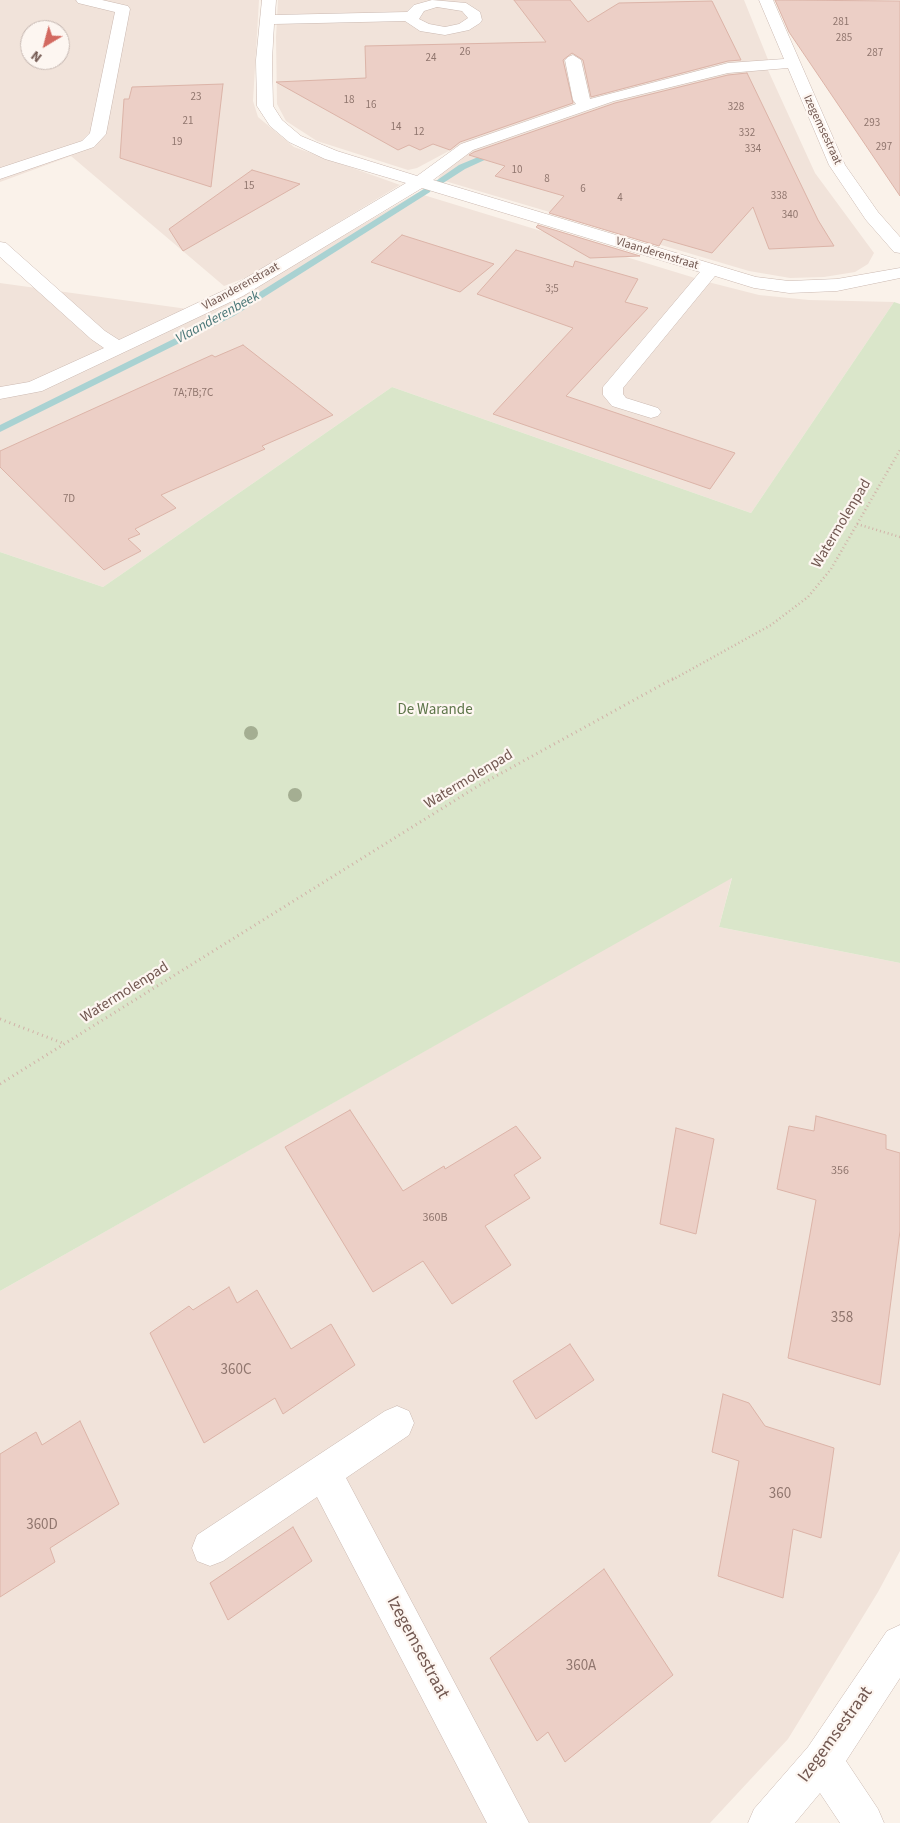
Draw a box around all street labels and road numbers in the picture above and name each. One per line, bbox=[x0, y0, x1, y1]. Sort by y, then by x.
street label: Izegemsestraat bbox=[800, 93, 844, 167]
street label: Vlaanderenstraat bbox=[614, 235, 700, 273]
street label: Vlaanderenstraat bbox=[200, 260, 282, 314]
street label: Watermolenpad bbox=[808, 476, 876, 572]
street label: Watermolenpad bbox=[421, 746, 517, 814]
street label: Watermolenpad bbox=[78, 959, 172, 1027]
street label: Izegemsestraat bbox=[381, 1593, 453, 1703]
street label: Izegemsestraat bbox=[794, 1683, 878, 1787]

